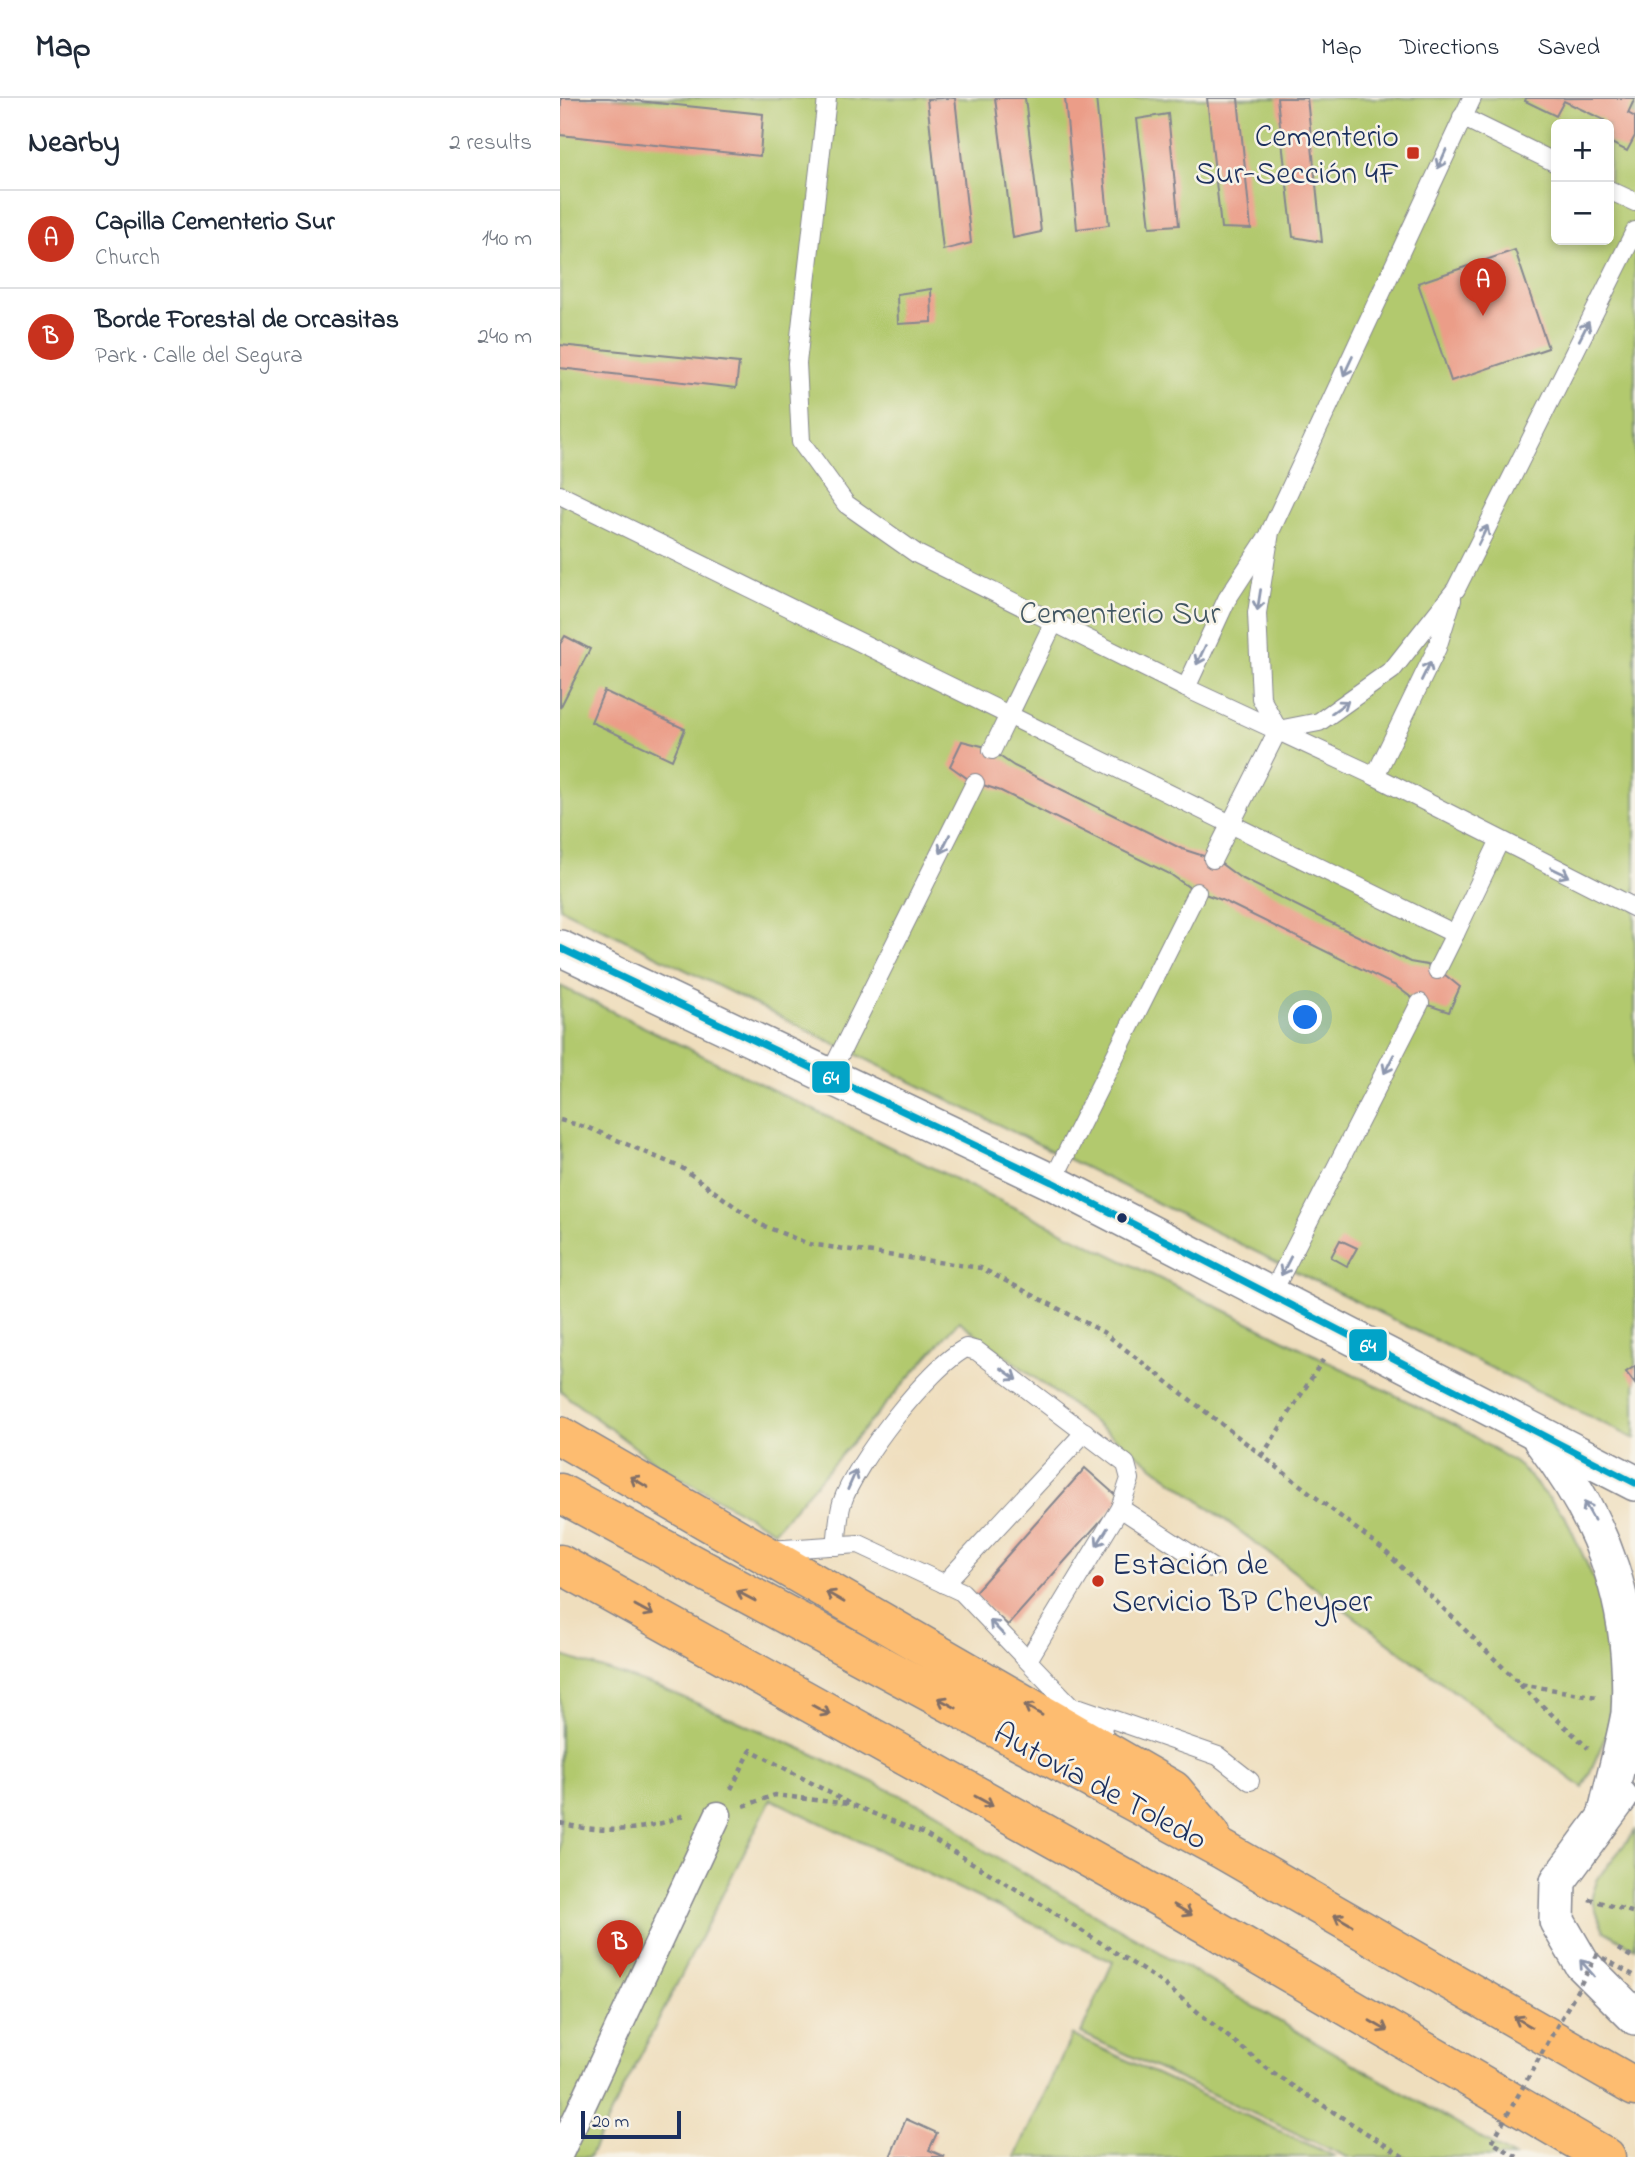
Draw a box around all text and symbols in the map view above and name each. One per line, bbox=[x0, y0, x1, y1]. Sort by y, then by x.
text: Map bbox=[35, 24, 91, 72]
text: Map bbox=[1321, 31, 1362, 66]
text: Directions bbox=[1400, 31, 1499, 66]
text: Saved bbox=[1537, 31, 1600, 66]
place label: Cementerio Sur-Sección 4F bbox=[1195, 115, 1399, 199]
map controls bbox=[1551, 119, 1614, 245]
button: + bbox=[1551, 119, 1614, 182]
text: Nearby bbox=[28, 122, 120, 166]
text: 2 results bbox=[449, 127, 532, 160]
marker: Cementerio Sur-Sección 4F bbox=[1405, 145, 1421, 161]
one-way arrow bbox=[1435, 148, 1448, 169]
button: − bbox=[1551, 182, 1614, 245]
text: Capilla Cementerio Sur bbox=[95, 204, 335, 242]
text: A bbox=[44, 223, 58, 256]
text: 140 m bbox=[482, 223, 532, 256]
text: Church bbox=[95, 242, 160, 275]
pin: A bbox=[1460, 258, 1506, 316]
text: Borde Forestal de Orcasitas bbox=[95, 302, 399, 340]
text: B bbox=[43, 321, 59, 354]
text: 240 m bbox=[478, 321, 532, 354]
one-way arrow bbox=[1578, 321, 1592, 342]
text: Park · Calle del Segura bbox=[95, 340, 303, 373]
one-way arrow bbox=[1340, 355, 1354, 376]
one-way arrow bbox=[1476, 525, 1490, 546]
one-way arrow bbox=[1253, 588, 1266, 611]
park label: Cementerio Sur bbox=[1020, 592, 1221, 639]
one-way arrow bbox=[1194, 644, 1207, 666]
one-way arrow bbox=[1420, 661, 1434, 682]
one-way arrow bbox=[1330, 700, 1349, 714]
one-way arrow bbox=[937, 833, 951, 854]
one-way arrow bbox=[1549, 865, 1570, 879]
your location bbox=[1288, 1000, 1322, 1034]
one-way arrow bbox=[1381, 1053, 1395, 1073]
line badge: 64 bbox=[811, 1060, 851, 1094]
text: 64 bbox=[823, 1066, 839, 1093]
unlabelled marker bbox=[1115, 1211, 1129, 1225]
one-way arrow bbox=[1278, 1255, 1292, 1276]
line badge: 64 bbox=[1348, 1328, 1388, 1362]
text: 64 bbox=[1360, 1334, 1376, 1361]
one-way arrow bbox=[999, 1367, 1018, 1381]
one-way arrow bbox=[846, 1470, 859, 1491]
one-way arrow bbox=[630, 1475, 650, 1489]
one-way arrow bbox=[1582, 1501, 1596, 1521]
one-way arrow bbox=[1095, 1527, 1109, 1547]
place label: Estación de Servicio BP Cheyper bbox=[1112, 1543, 1372, 1627]
marker: Estación de Servicio BP Cheyper bbox=[1090, 1573, 1106, 1589]
one-way arrow bbox=[736, 1589, 757, 1602]
one-way arrow bbox=[826, 1590, 846, 1604]
one-way arrow bbox=[634, 1603, 654, 1617]
one-way arrow bbox=[988, 1620, 1005, 1637]
one-way arrow bbox=[937, 1696, 958, 1709]
one-way arrow bbox=[1023, 1703, 1044, 1716]
one-way arrow bbox=[810, 1704, 831, 1717]
street label: Autovía de Toledo bbox=[984, 1712, 1215, 1864]
one-way arrow bbox=[973, 1794, 994, 1808]
one-way arrow bbox=[1173, 1903, 1193, 1917]
one-way arrow bbox=[1334, 1913, 1354, 1927]
pin: B bbox=[597, 1920, 643, 1978]
one-way arrow bbox=[1579, 1959, 1595, 1977]
one-way arrow bbox=[1513, 2015, 1533, 2029]
one-way arrow bbox=[1369, 2019, 1389, 2033]
scale bar bbox=[581, 2108, 681, 2140]
text: 20 m bbox=[592, 2109, 629, 2136]

